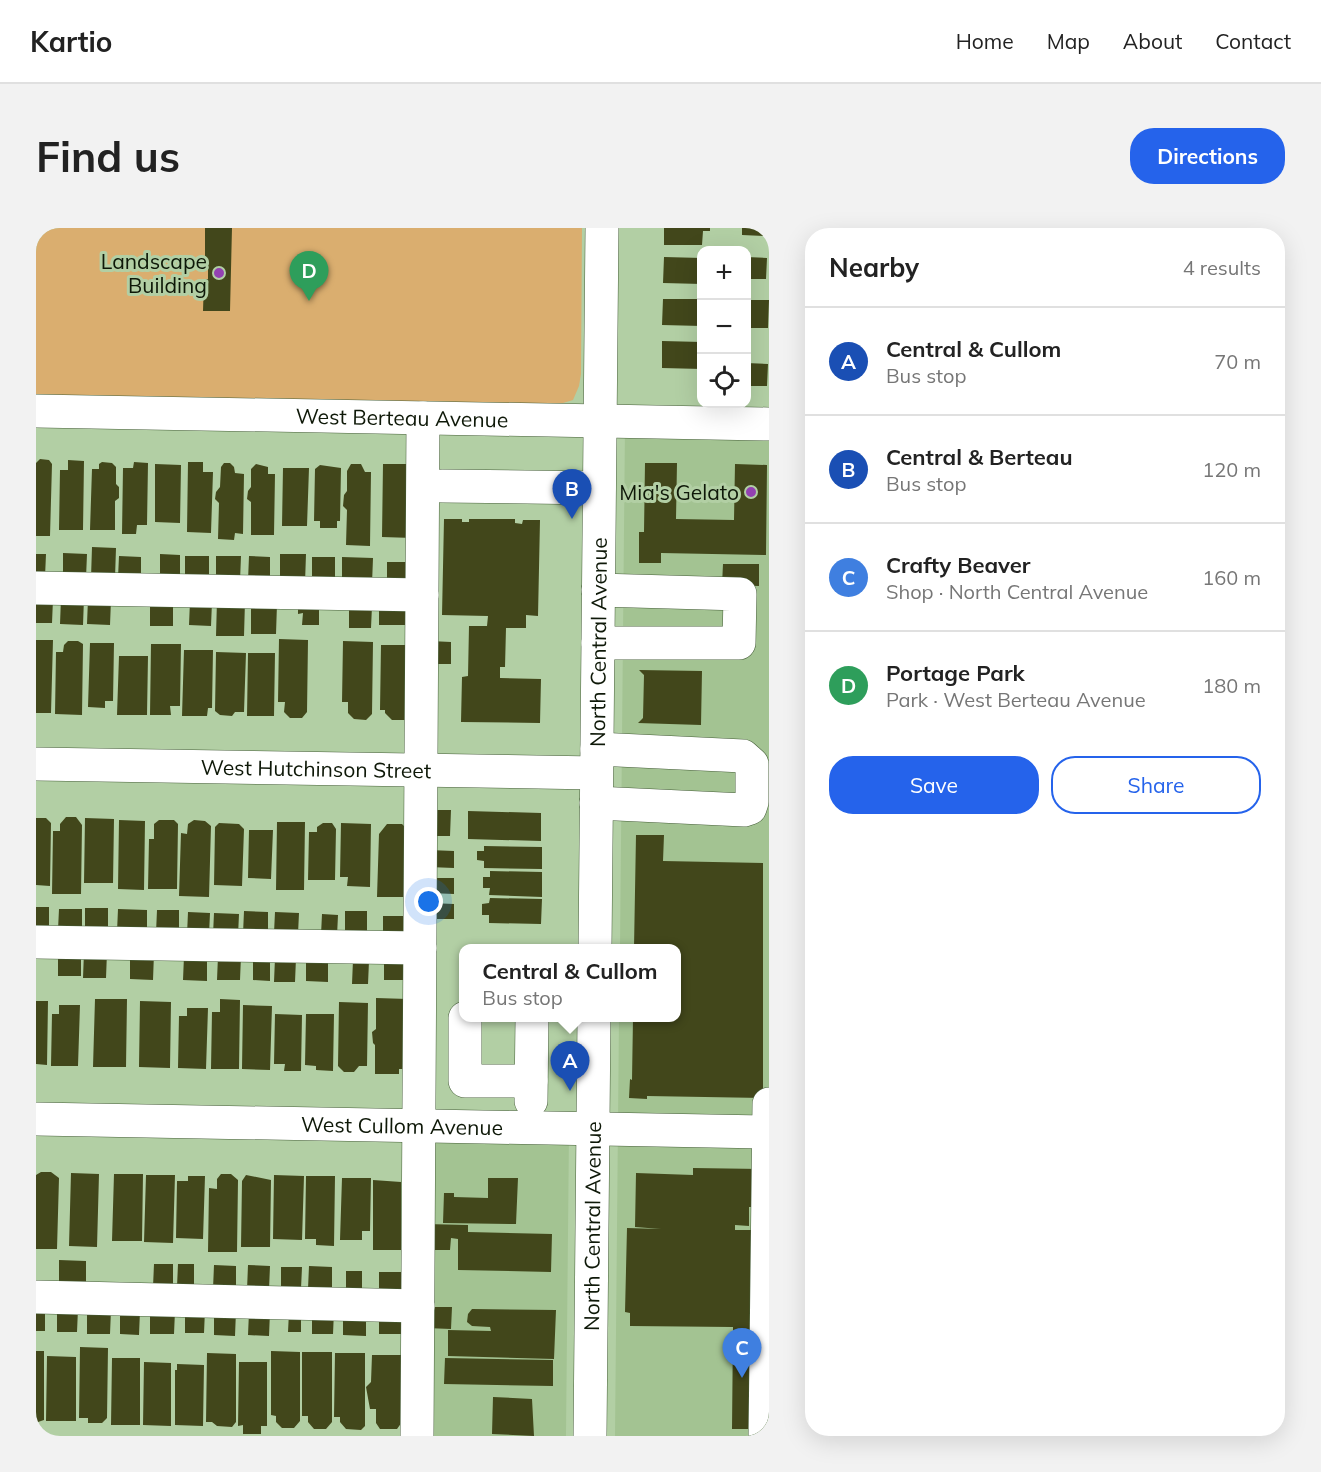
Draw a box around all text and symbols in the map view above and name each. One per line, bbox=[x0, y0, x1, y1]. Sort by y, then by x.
text: Kartio bbox=[30, 24, 112, 59]
text: Home bbox=[956, 28, 1014, 54]
text: Map bbox=[1047, 28, 1090, 54]
text: About bbox=[1123, 28, 1182, 54]
text: Contact bbox=[1215, 28, 1291, 54]
button: Directions bbox=[1130, 128, 1285, 184]
text: Find us bbox=[36, 130, 180, 183]
map controls bbox=[697, 246, 751, 408]
button: + bbox=[697, 246, 751, 300]
place label: Landscape Building bbox=[101, 248, 207, 298]
pin: D bbox=[290, 251, 328, 301]
text: Nearby bbox=[829, 251, 919, 284]
text: 4 results bbox=[1183, 255, 1261, 280]
marker: Landscape Building bbox=[212, 266, 226, 280]
button: − bbox=[697, 300, 751, 354]
text: Central & Cullom bbox=[886, 335, 1061, 363]
text: A bbox=[841, 349, 856, 374]
text: 70 m bbox=[1214, 349, 1261, 374]
button: locate bbox=[697, 354, 751, 408]
text: Bus stop bbox=[886, 363, 966, 388]
street label: West Berteau Avenue bbox=[295, 403, 509, 432]
text: Central & Berteau bbox=[886, 443, 1073, 471]
text: B bbox=[842, 457, 855, 482]
text: 120 m bbox=[1202, 457, 1261, 482]
pin: B bbox=[552, 470, 592, 519]
text: Bus stop bbox=[886, 471, 966, 496]
place label: Mia's Gelato bbox=[619, 479, 739, 505]
marker: Mia's Gelato bbox=[744, 485, 758, 499]
street label: North Central Avenue bbox=[584, 537, 612, 747]
text: Crafty Beaver bbox=[886, 551, 1030, 579]
text: C bbox=[842, 565, 855, 590]
text: 160 m bbox=[1202, 565, 1261, 590]
text: Shop · North Central Avenue bbox=[886, 579, 1148, 604]
text: Portage Park bbox=[886, 659, 1025, 687]
text: D bbox=[841, 673, 856, 698]
text: 180 m bbox=[1202, 673, 1261, 698]
text: Park · West Berteau Avenue bbox=[886, 687, 1146, 712]
street label: West Hutchinson Street bbox=[200, 754, 431, 783]
button: Save bbox=[829, 756, 1039, 814]
button: Share bbox=[1051, 756, 1261, 814]
your location bbox=[414, 887, 443, 916]
popup bbox=[459, 944, 681, 1022]
text: Central & Cullom bbox=[482, 957, 658, 985]
text: Bus stop bbox=[482, 985, 563, 1010]
pin: A bbox=[550, 1042, 590, 1091]
street label: West Cullom Avenue bbox=[301, 1111, 503, 1140]
street label: North Central Avenue bbox=[578, 1121, 606, 1331]
pin: C bbox=[722, 1328, 762, 1378]

